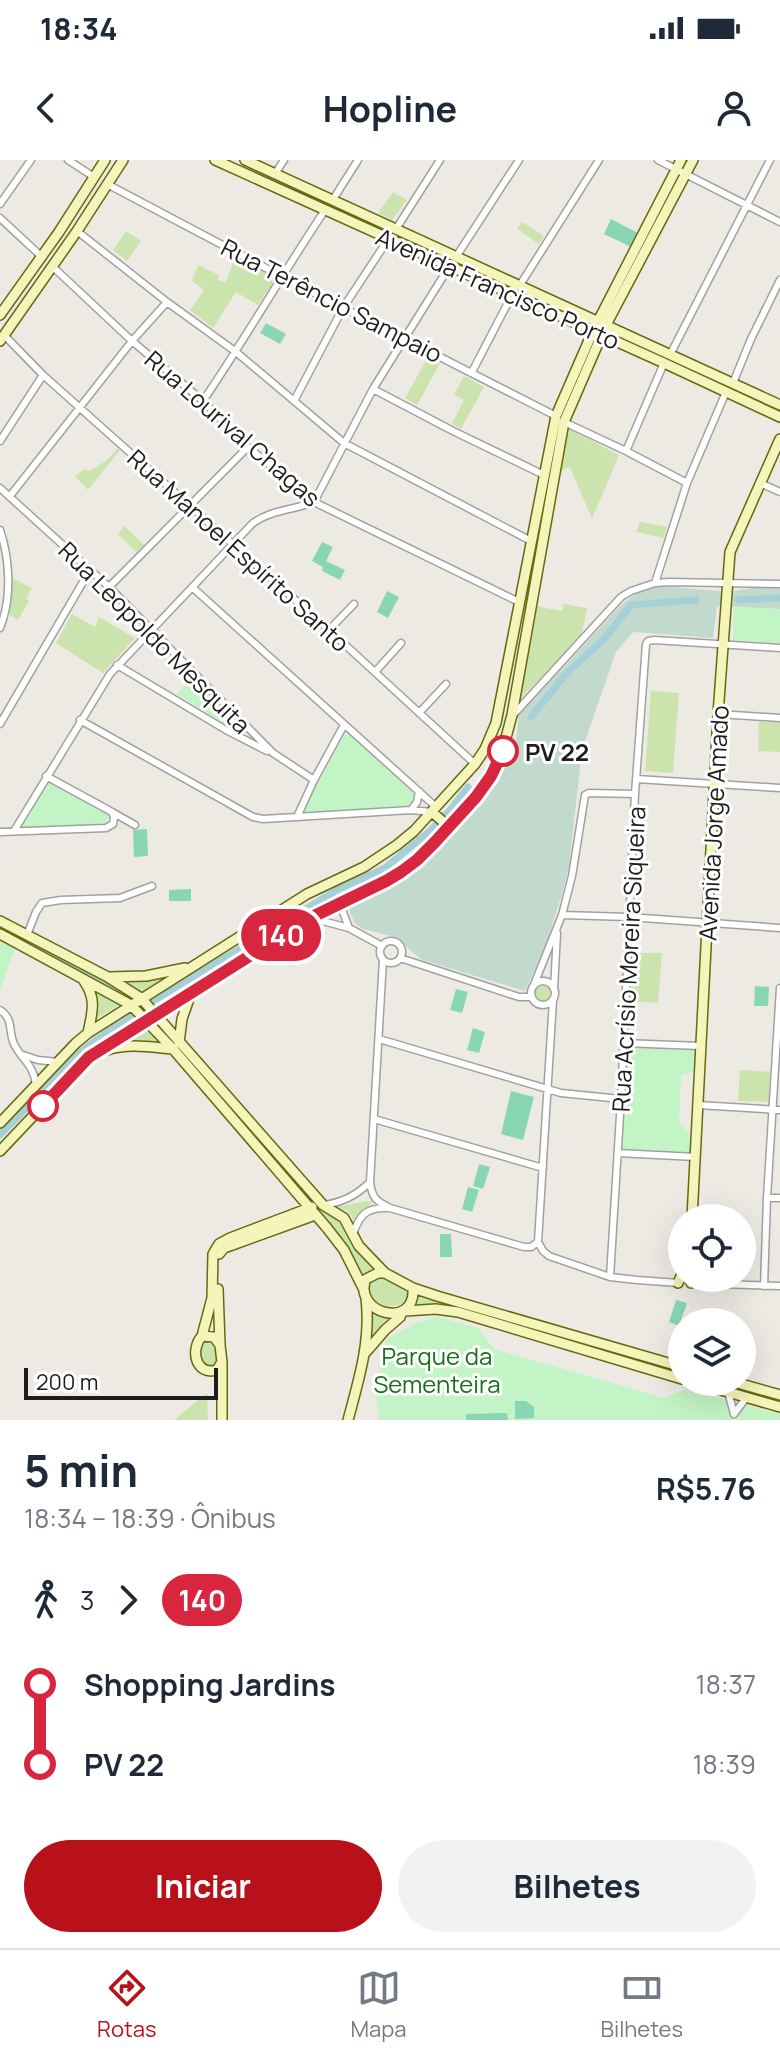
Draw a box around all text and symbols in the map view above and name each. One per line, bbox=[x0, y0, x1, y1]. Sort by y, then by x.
text: 18:34 bbox=[40, 8, 118, 49]
text: Hopline bbox=[323, 84, 457, 133]
icon: back bbox=[24, 86, 68, 130]
icon: person bbox=[712, 86, 756, 130]
street label: Avenida Francisco Porto bbox=[371, 219, 625, 357]
street label: Rua Terêncio Sampaio bbox=[216, 230, 448, 370]
street label: Rua Lourival Chagas bbox=[138, 343, 328, 513]
street label: Rua Manoel Espírito Santo bbox=[121, 441, 357, 659]
street label: Rua Leopoldo Mesquita bbox=[52, 534, 258, 740]
street label: Avenida Jorge Amado bbox=[690, 704, 736, 942]
place label: PV 22 bbox=[525, 735, 589, 768]
marker: PV 22 bbox=[488, 736, 518, 766]
street label: Rua Acrísio Moreira Siqueira bbox=[604, 805, 652, 1113]
line badge: 140 bbox=[235, 909, 327, 961]
text: 140 bbox=[257, 916, 305, 954]
unlabelled marker bbox=[28, 1091, 58, 1121]
map controls bbox=[668, 1204, 756, 1396]
button: locate bbox=[668, 1204, 756, 1292]
button: layers bbox=[668, 1308, 756, 1396]
park label: Parque da Sementeira bbox=[374, 1339, 500, 1400]
scale bar bbox=[24, 1364, 218, 1400]
text: 200 m bbox=[36, 1367, 98, 1397]
text: 5 min bbox=[24, 1440, 138, 1500]
text: R$5.76 bbox=[656, 1468, 756, 1509]
text: 18:34 – 18:39 · Ônibus bbox=[24, 1500, 276, 1536]
icon: walk bbox=[24, 1578, 68, 1622]
icon: forward bbox=[106, 1578, 150, 1622]
text: 140 bbox=[178, 1581, 226, 1619]
text: 3 bbox=[80, 1582, 94, 1618]
text: Shopping Jardins bbox=[84, 1664, 336, 1705]
text: 18:37 bbox=[696, 1666, 756, 1702]
text: PV 22 bbox=[84, 1744, 164, 1785]
text: 18:39 bbox=[692, 1746, 756, 1782]
button: Iniciar bbox=[24, 1840, 382, 1932]
button: Bilhetes bbox=[398, 1840, 756, 1932]
tab: Rotas bbox=[97, 1966, 156, 2044]
tab: Mapa bbox=[351, 1966, 406, 2044]
tab: Bilhetes bbox=[601, 1966, 683, 2044]

